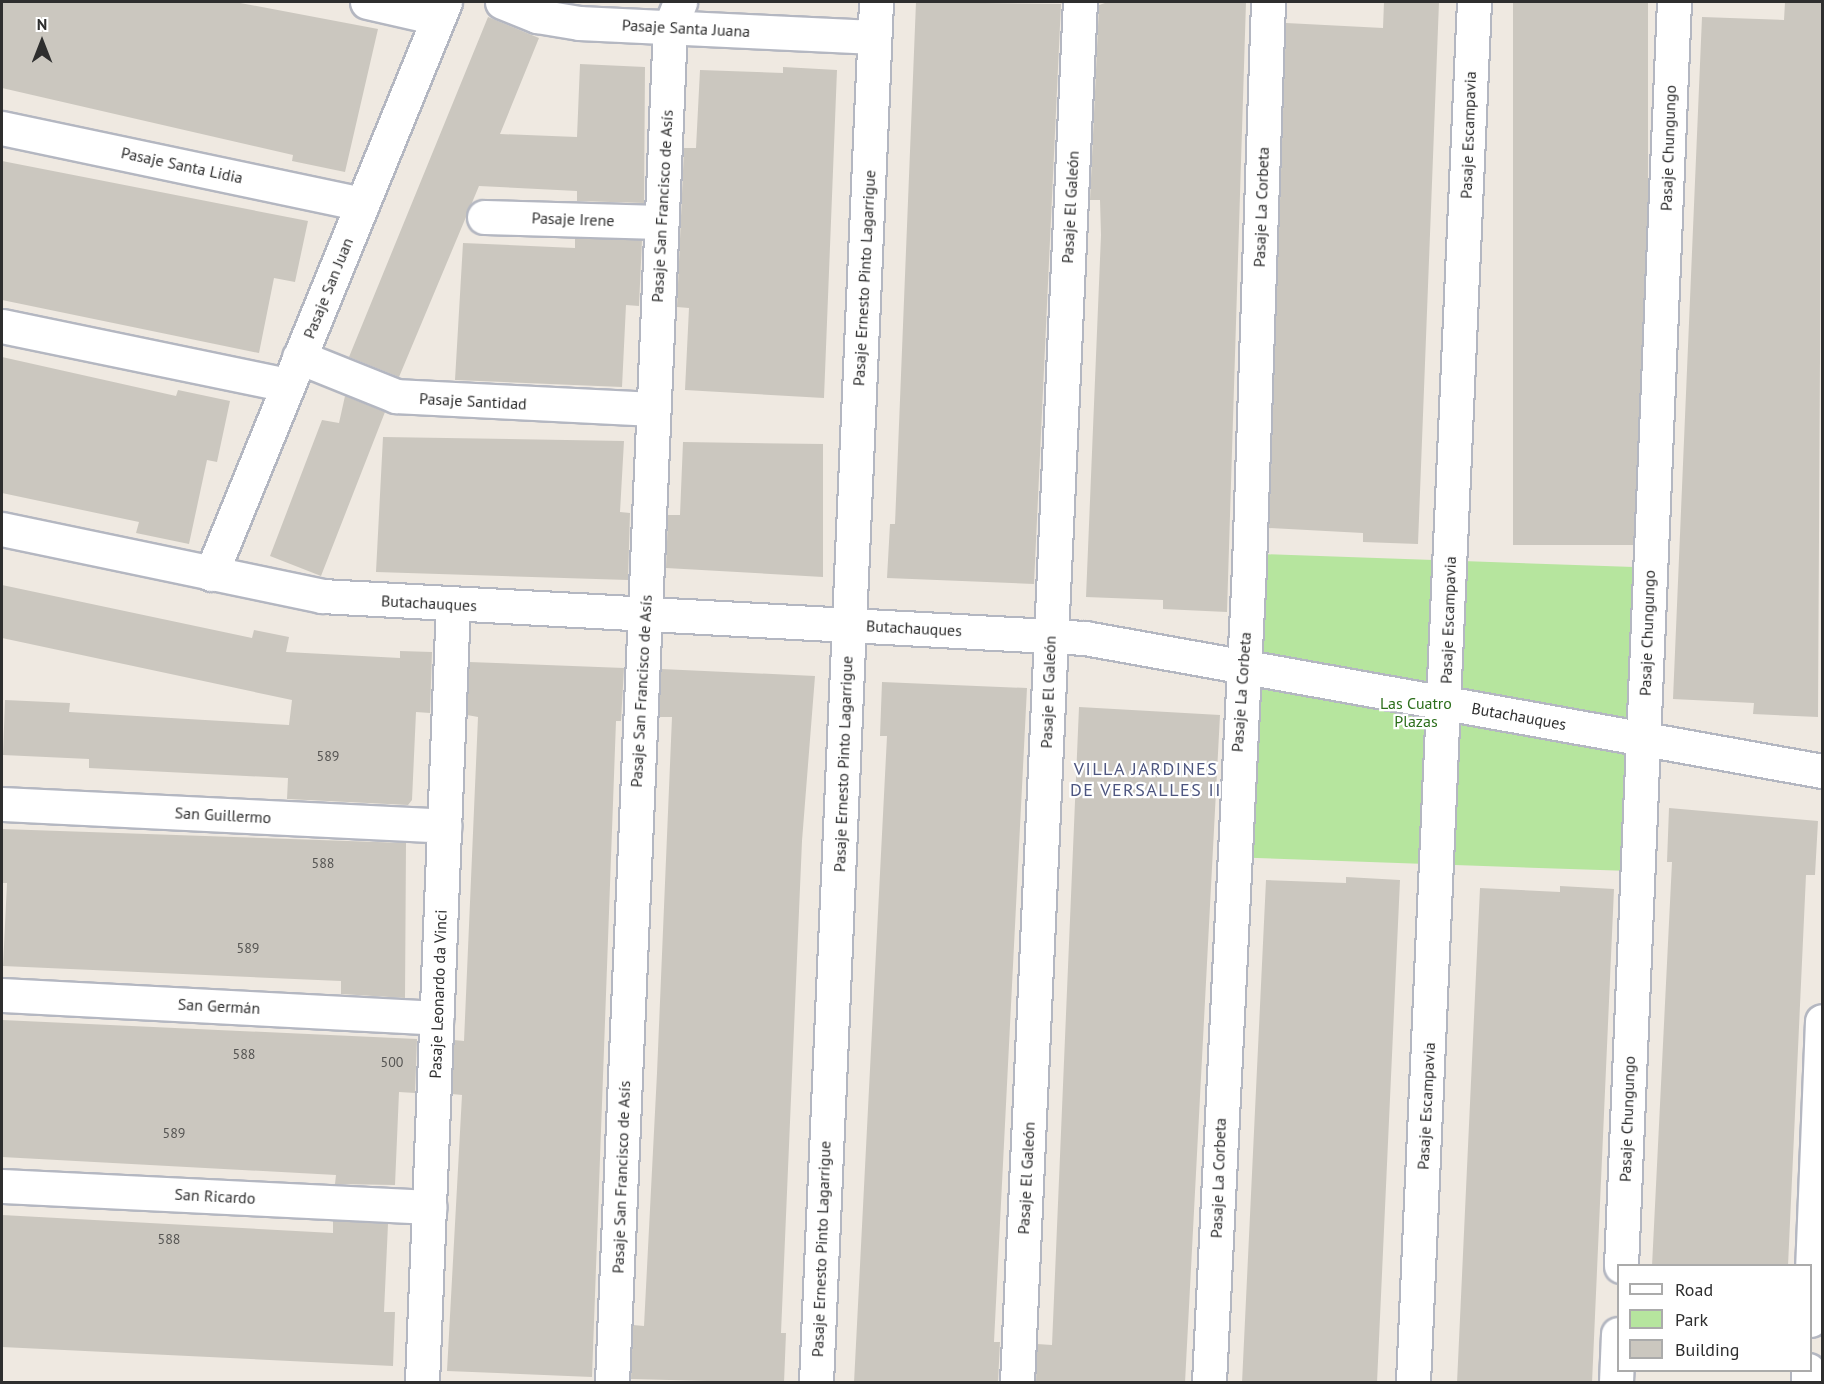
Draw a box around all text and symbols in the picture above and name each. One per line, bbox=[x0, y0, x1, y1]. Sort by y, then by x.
north arrow bbox=[12, 12, 72, 72]
text: N bbox=[37, 14, 47, 34]
street label: Pasaje Santa Juana bbox=[621, 15, 751, 41]
street label: Pasaje Escampavia bbox=[1456, 71, 1480, 199]
street label: Pasaje Chungungo bbox=[1656, 85, 1680, 211]
street label: Pasaje San Francisco de Asís bbox=[647, 109, 677, 303]
street label: Pasaje Santa Lidia bbox=[119, 143, 245, 187]
street label: Pasaje La Corbeta bbox=[1249, 146, 1273, 268]
street label: Pasaje El Galeón bbox=[1057, 150, 1083, 264]
street label: Pasaje Ernesto Pinto Lagarrigue bbox=[849, 169, 879, 387]
street label: Pasaje Irene bbox=[531, 208, 615, 230]
street label: Pasaje San Juan bbox=[299, 235, 357, 341]
street label: Pasaje Santidad bbox=[419, 389, 527, 413]
street label: Pasaje Escampavia bbox=[1436, 556, 1460, 684]
street label: Pasaje Chungungo bbox=[1635, 570, 1659, 696]
street label: Butachauques bbox=[381, 591, 477, 615]
street label: Pasaje San Francisco de Asís bbox=[626, 594, 656, 788]
street label: Butachauques bbox=[866, 616, 962, 640]
street label: Pasaje La Corbeta bbox=[1227, 631, 1255, 753]
street label: Pasaje El Galeón bbox=[1036, 635, 1060, 749]
street label: Pasaje Ernesto Pinto Lagarrigue bbox=[830, 656, 856, 872]
park label: Las Cuatro Plazas bbox=[1380, 693, 1452, 731]
street label: Butachauques bbox=[1470, 698, 1568, 734]
house number: 589 bbox=[317, 748, 339, 764]
district label: VILLA JARDINES DE VERSALLES II bbox=[1070, 759, 1222, 802]
street label: San Guillermo bbox=[174, 803, 272, 827]
house number: 588 bbox=[312, 855, 334, 871]
street label: Pasaje Leonardo da Vinci bbox=[425, 909, 451, 1079]
house number: 589 bbox=[237, 940, 259, 956]
street label: San Germán bbox=[177, 994, 261, 1018]
street label: Pasaje Escampavia bbox=[1413, 1042, 1439, 1170]
house number: 588 bbox=[233, 1046, 255, 1062]
house number: 500 bbox=[381, 1054, 403, 1070]
street label: Pasaje Chungungo bbox=[1615, 1056, 1639, 1182]
street label: Pasaje San Francisco de Asís bbox=[608, 1080, 634, 1274]
street label: Pasaje La Corbeta bbox=[1206, 1117, 1230, 1239]
street label: Pasaje El Galeón bbox=[1013, 1121, 1039, 1235]
house number: 589 bbox=[163, 1125, 185, 1141]
street label: Pasaje Ernesto Pinto Lagarrigue bbox=[808, 1141, 834, 1357]
street label: San Ricardo bbox=[174, 1184, 256, 1208]
house number: 588 bbox=[158, 1231, 180, 1247]
legend bbox=[1617, 1264, 1812, 1372]
text: Road bbox=[1675, 1278, 1713, 1301]
text: Park bbox=[1675, 1308, 1708, 1331]
text: Building bbox=[1675, 1338, 1739, 1361]

